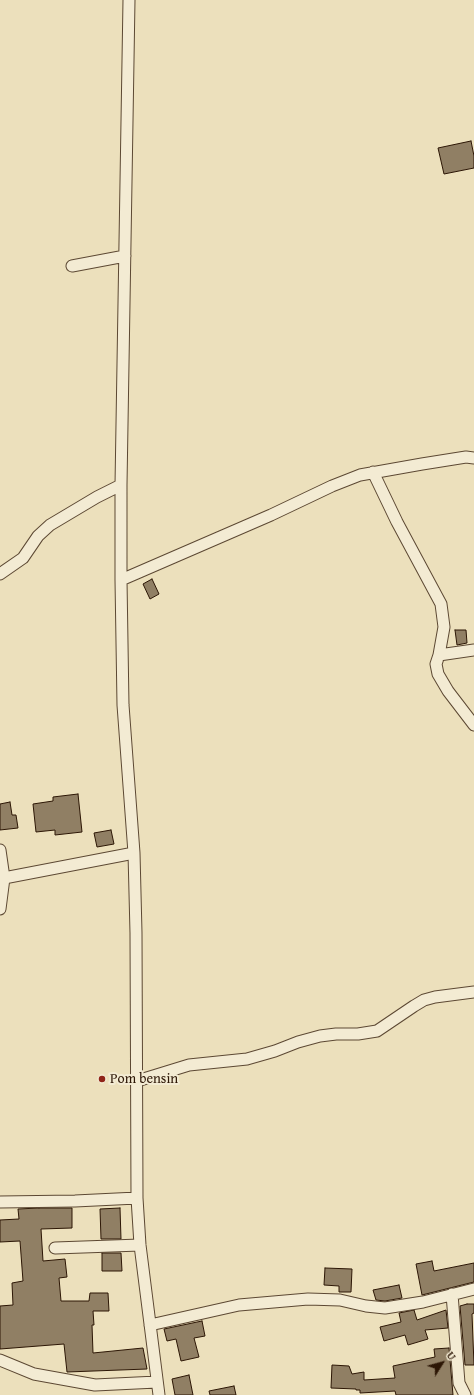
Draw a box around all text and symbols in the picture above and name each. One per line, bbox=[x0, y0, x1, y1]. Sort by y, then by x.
place label: Pom bensin bbox=[110, 1071, 178, 1087]
marker: Pom bensin bbox=[97, 1074, 107, 1084]
north arrow bbox=[422, 1343, 462, 1383]
text: U bbox=[443, 1348, 460, 1364]

